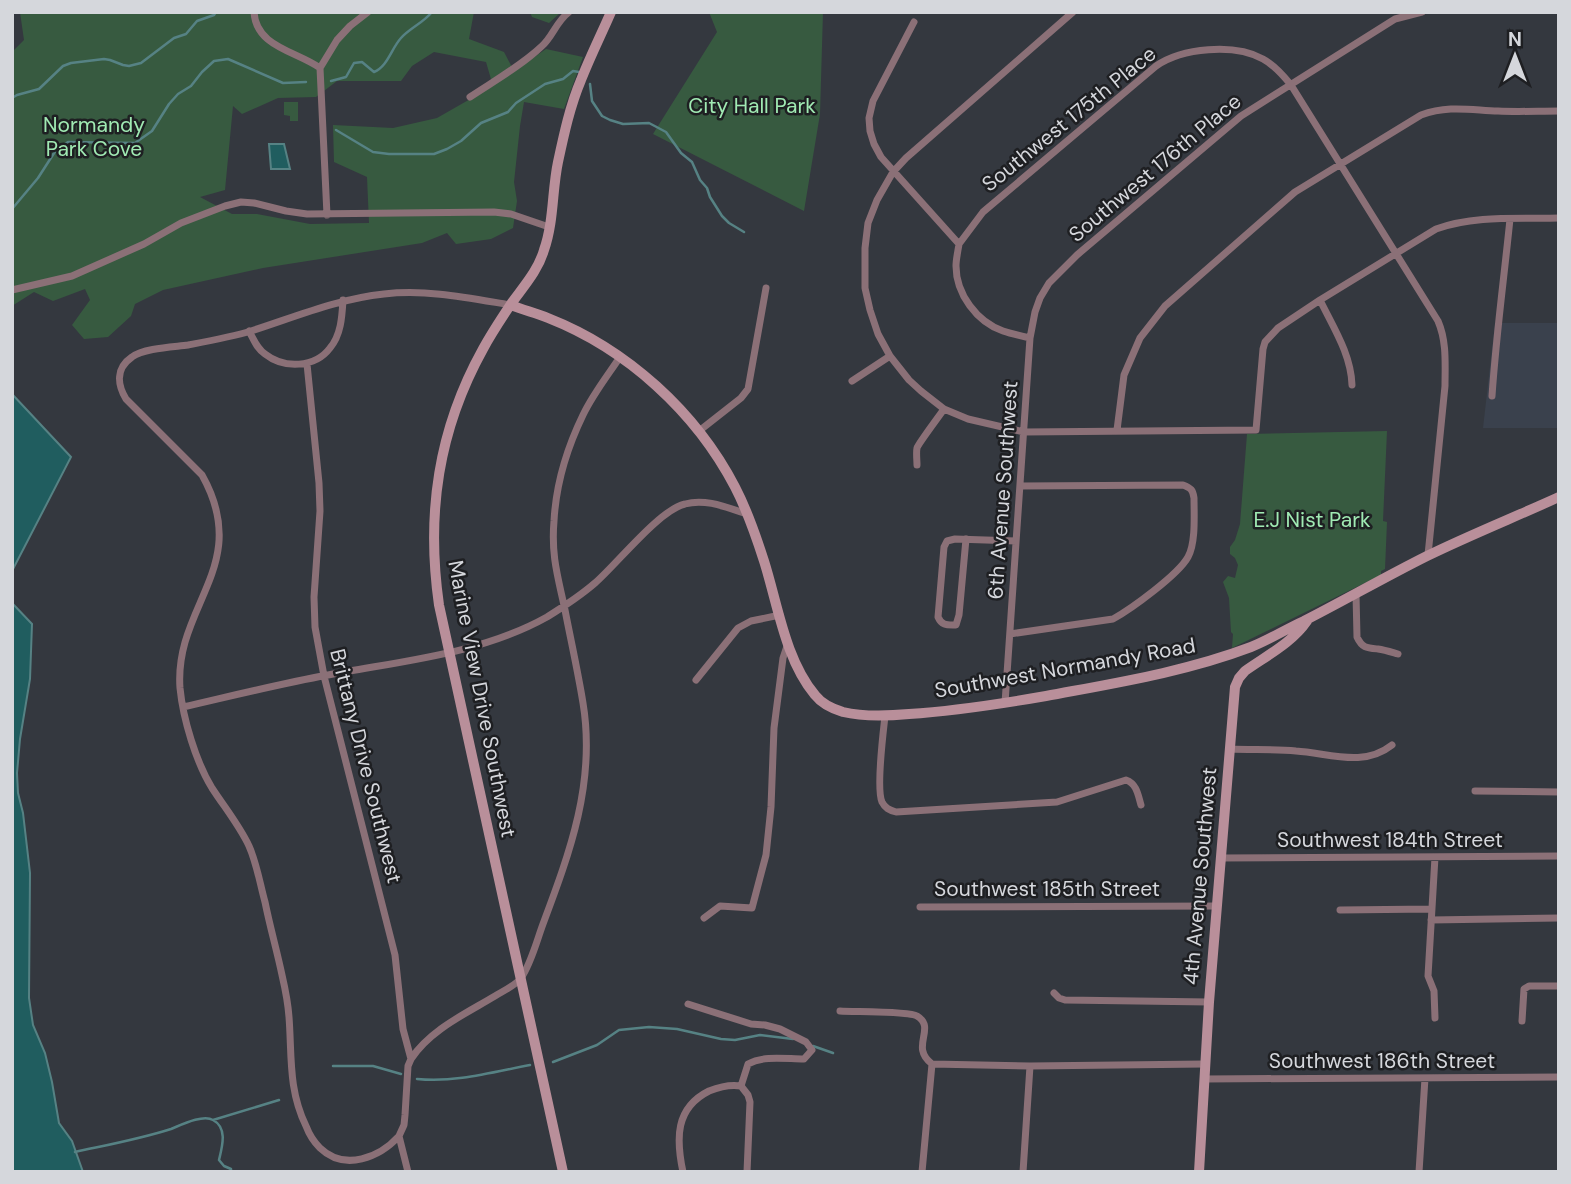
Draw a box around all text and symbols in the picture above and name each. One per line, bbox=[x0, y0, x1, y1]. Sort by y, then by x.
north arrow bbox=[1480, 21, 1550, 91]
text: N bbox=[1508, 27, 1522, 52]
street label: Southwest 175th Place bbox=[976, 40, 1162, 198]
street label: Southwest 176th Place bbox=[1063, 88, 1247, 248]
park label: City Hall Park bbox=[688, 92, 816, 120]
park label: Normandy Park Cove bbox=[43, 111, 145, 163]
street label: 6th Avenue Southwest bbox=[981, 380, 1025, 600]
park label: E.J Nist Park bbox=[1253, 506, 1371, 534]
street label: Marine View Drive Southwest bbox=[441, 558, 523, 840]
street label: Southwest Normandy Road bbox=[932, 631, 1198, 705]
street label: Brittany Drive Southwest bbox=[323, 646, 409, 886]
street label: 4th Avenue Southwest bbox=[1177, 766, 1223, 986]
street label: Southwest 184th Street bbox=[1277, 826, 1503, 854]
street label: Southwest 185th Street bbox=[934, 875, 1160, 903]
street label: Southwest 186th Street bbox=[1269, 1047, 1495, 1075]

